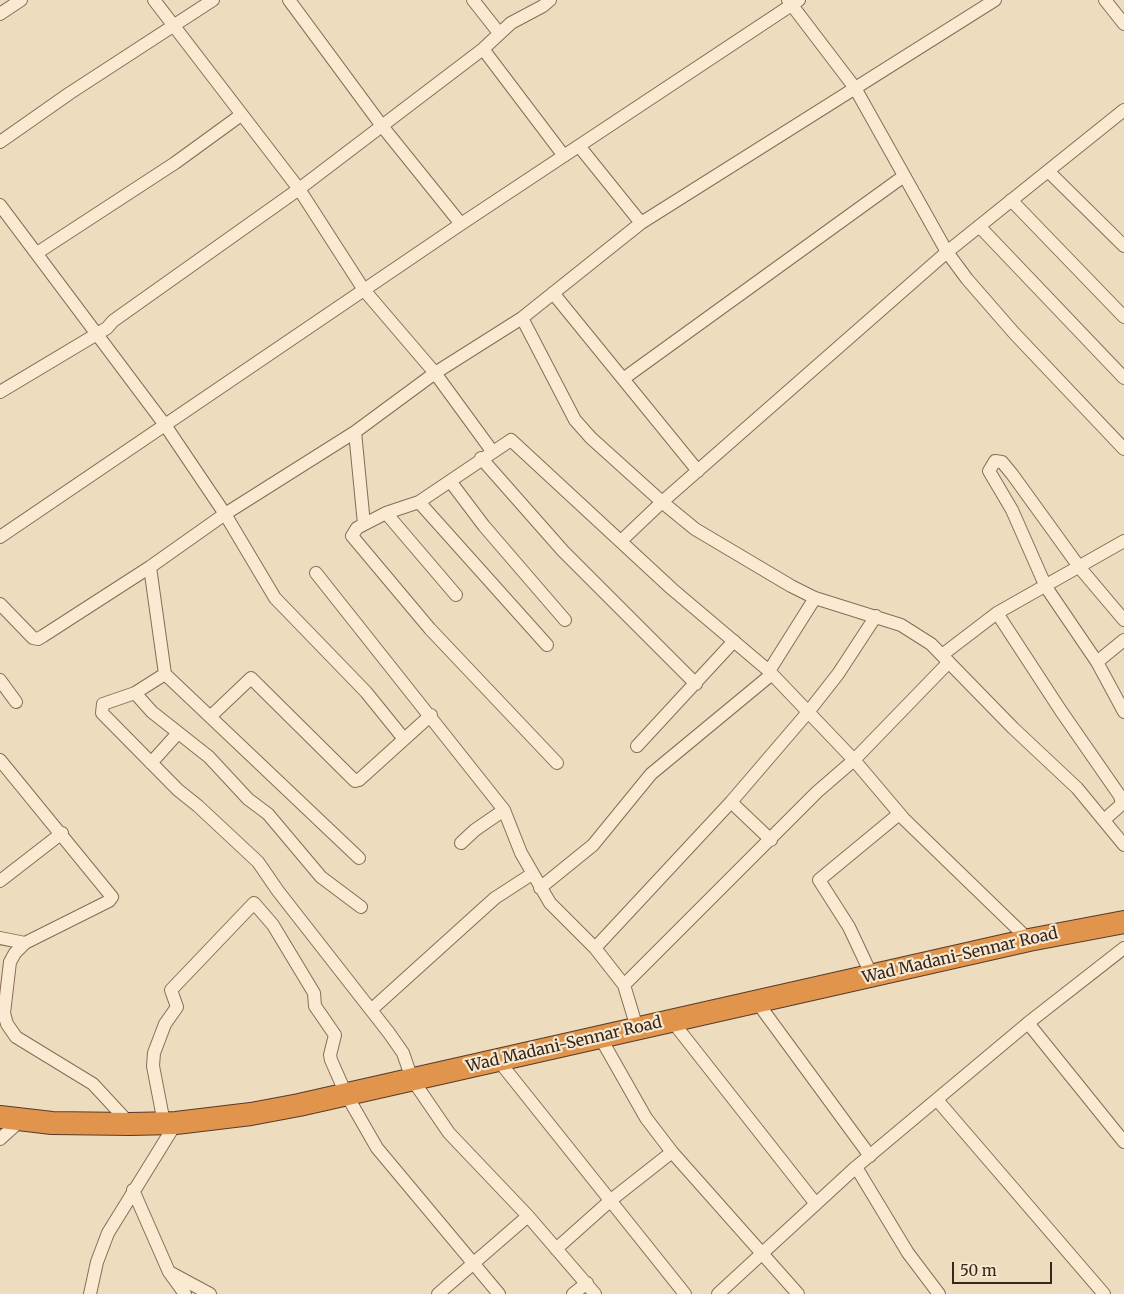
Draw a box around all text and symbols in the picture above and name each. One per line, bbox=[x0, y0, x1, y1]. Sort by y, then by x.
street label: Wad Madani-Sennar Road bbox=[860, 924, 1060, 988]
street label: Wad Madani-Sennar Road bbox=[464, 1013, 664, 1077]
scale bar bbox=[954, 1252, 1054, 1284]
text: 50 m bbox=[960, 1261, 997, 1280]

